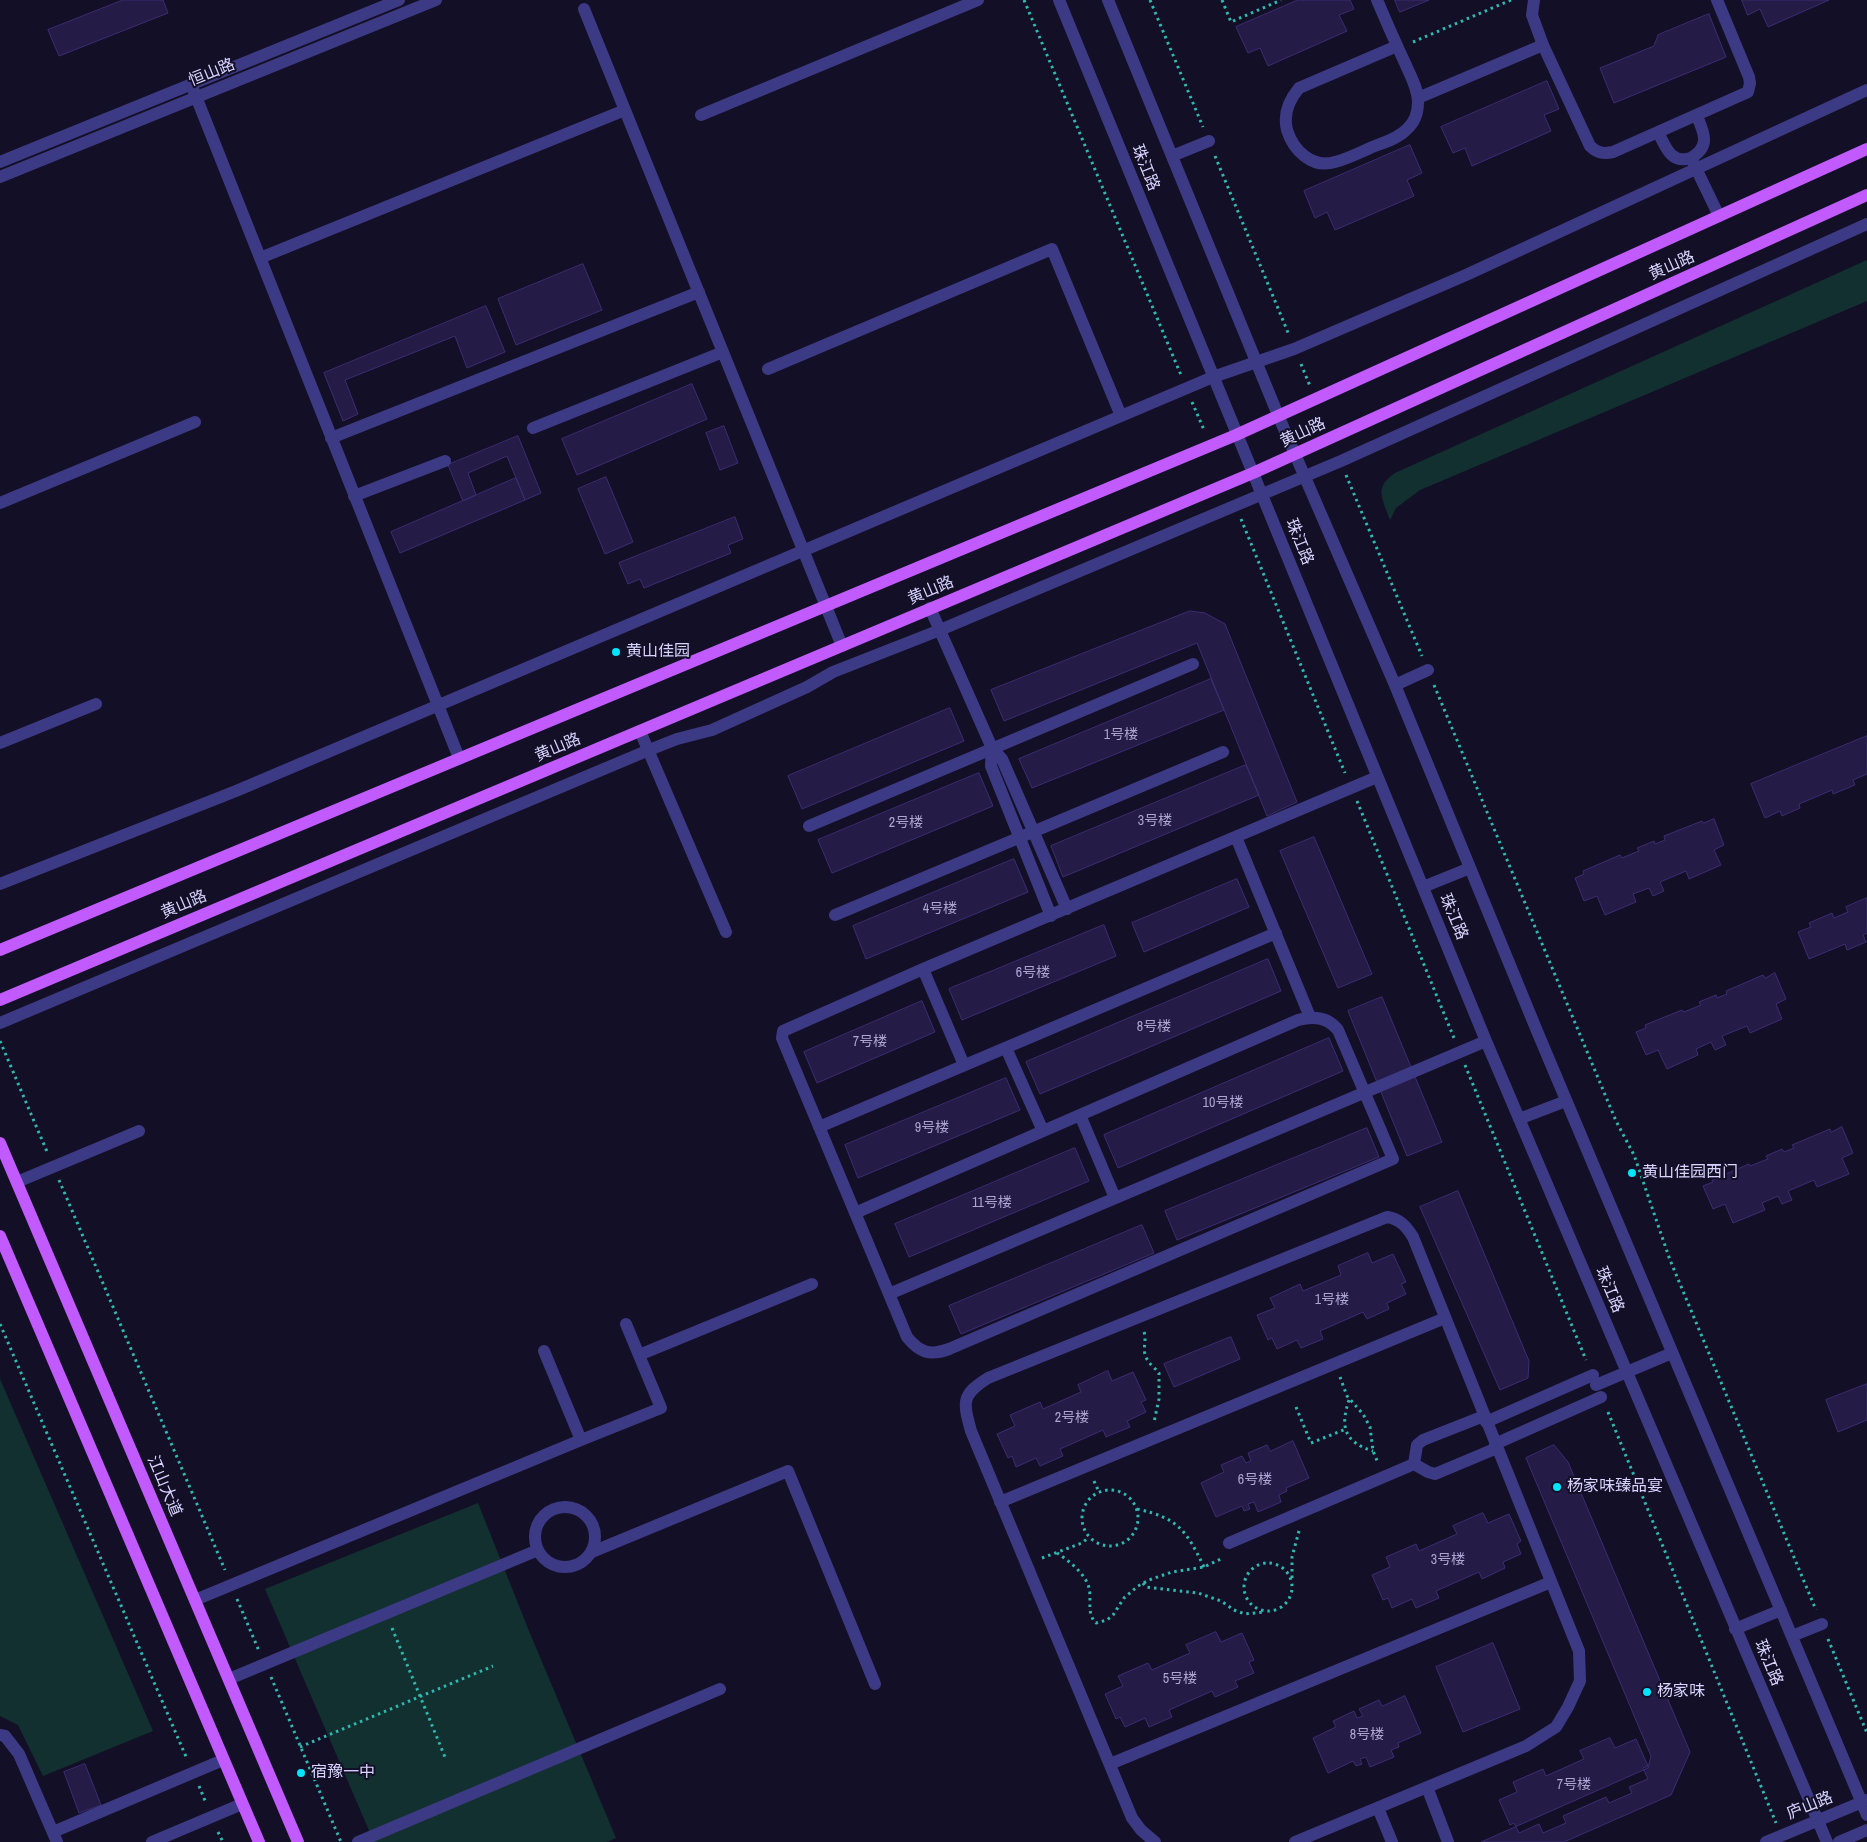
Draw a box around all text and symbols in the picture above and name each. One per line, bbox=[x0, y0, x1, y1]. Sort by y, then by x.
street label: 恒山路 bbox=[186, 55, 238, 91]
street label: 珠江路 bbox=[1127, 142, 1163, 194]
street label: 黄山路 bbox=[1646, 247, 1698, 285]
street label: 黄山路 bbox=[1277, 414, 1329, 452]
street label: 珠江路 bbox=[1281, 516, 1317, 568]
street label: 黄山路 bbox=[905, 573, 957, 609]
place label: 黄山佳园 bbox=[626, 642, 690, 662]
marker: 黄山佳园 bbox=[610, 646, 622, 658]
house number: 1号楼 bbox=[1104, 727, 1138, 743]
street label: 黄山路 bbox=[532, 730, 584, 766]
house number: 3号楼 bbox=[1138, 813, 1172, 829]
house number: 2号楼 bbox=[889, 815, 923, 831]
street label: 黄山路 bbox=[158, 887, 210, 923]
street label: 珠江路 bbox=[1435, 891, 1471, 943]
house number: 4号楼 bbox=[923, 901, 957, 917]
house number: 6号楼 bbox=[1016, 965, 1050, 981]
house number: 8号楼 bbox=[1137, 1019, 1171, 1035]
house number: 7号楼 bbox=[853, 1034, 887, 1050]
house number: 10号楼 bbox=[1203, 1095, 1243, 1111]
house number: 9号楼 bbox=[915, 1120, 949, 1136]
place label: 黄山佳园西门 bbox=[1642, 1163, 1738, 1183]
marker: 黄山佳园西门 bbox=[1626, 1167, 1638, 1179]
house number: 11号楼 bbox=[972, 1195, 1012, 1211]
street label: 珠江路 bbox=[1591, 1264, 1627, 1316]
house number: 1号楼 bbox=[1315, 1292, 1349, 1308]
house number: 2号楼 bbox=[1055, 1410, 1089, 1426]
street label: 江山大道 bbox=[143, 1453, 185, 1519]
house number: 6号楼 bbox=[1238, 1472, 1272, 1488]
place label: 杨家味臻品宴 bbox=[1567, 1477, 1663, 1497]
marker: 杨家味臻品宴 bbox=[1551, 1481, 1563, 1493]
house number: 3号楼 bbox=[1431, 1552, 1465, 1568]
street label: 珠江路 bbox=[1750, 1637, 1786, 1689]
house number: 5号楼 bbox=[1163, 1671, 1197, 1687]
place label: 杨家味 bbox=[1657, 1682, 1705, 1702]
marker: 杨家味 bbox=[1641, 1686, 1653, 1698]
house number: 8号楼 bbox=[1350, 1727, 1384, 1743]
place label: 宿豫一中 bbox=[311, 1763, 375, 1783]
marker: 宿豫一中 bbox=[295, 1767, 307, 1779]
house number: 7号楼 bbox=[1557, 1777, 1591, 1793]
street label: 庐山路 bbox=[1784, 1788, 1836, 1824]

